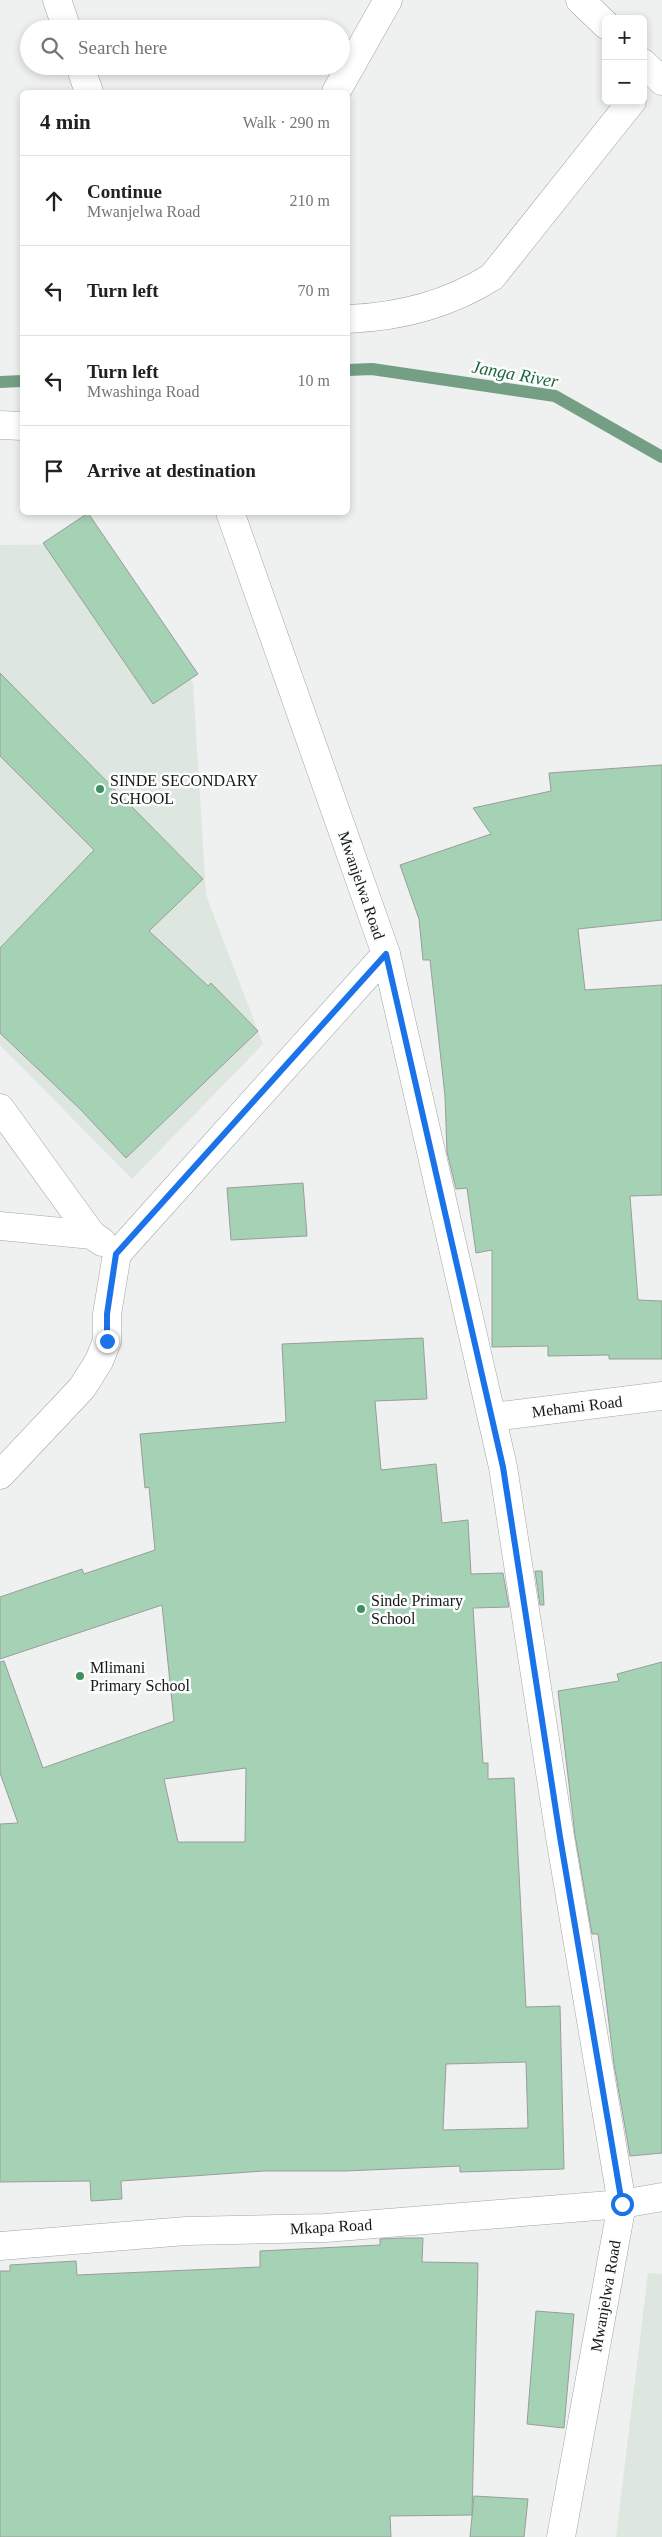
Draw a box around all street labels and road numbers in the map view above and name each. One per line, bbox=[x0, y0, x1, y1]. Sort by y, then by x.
street label: Mwanjelwa Road bbox=[334, 829, 388, 942]
street label: Mehami Road bbox=[531, 1393, 623, 1420]
street label: Mkapa Road bbox=[290, 2216, 373, 2238]
street label: Mwanjelwa Road bbox=[587, 2239, 625, 2354]

